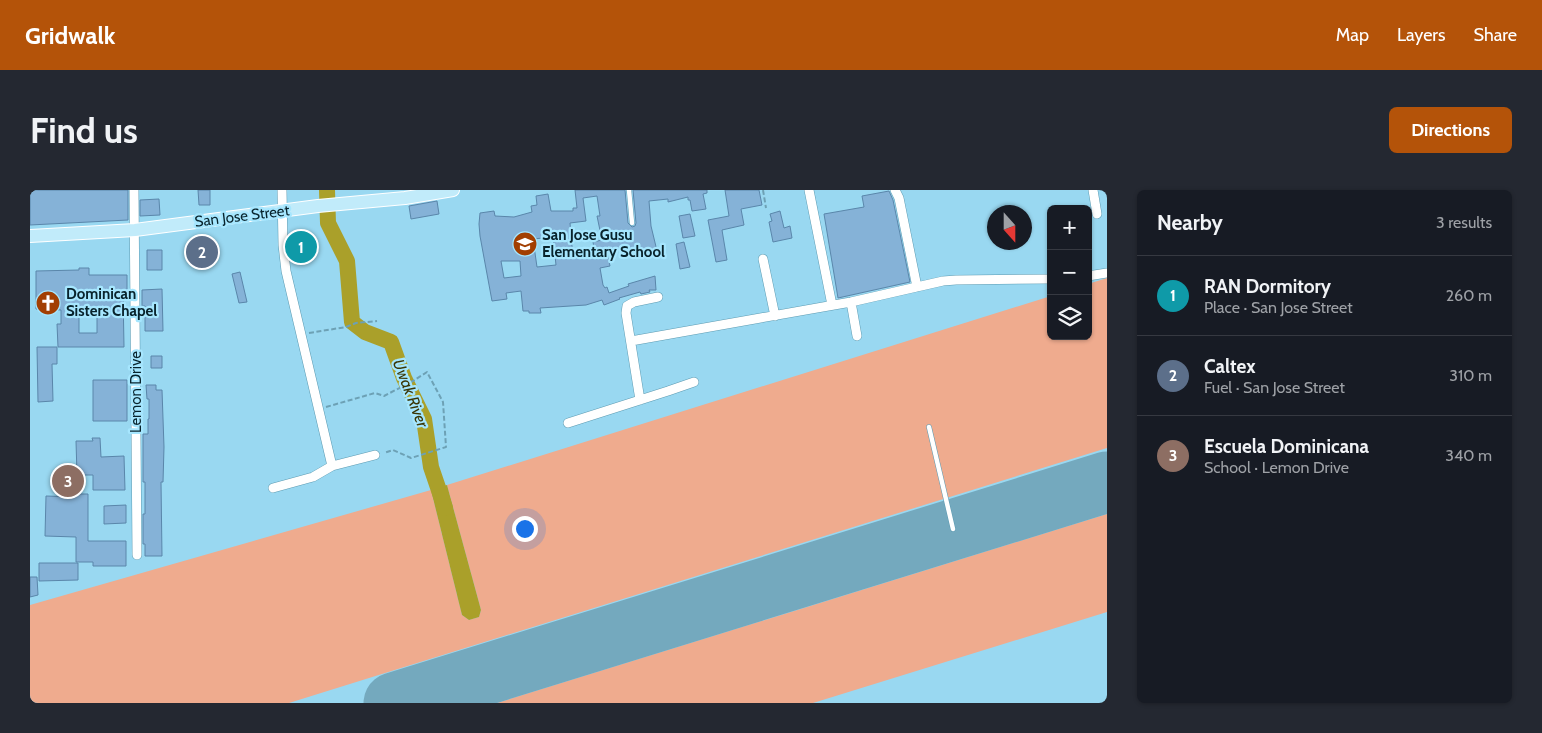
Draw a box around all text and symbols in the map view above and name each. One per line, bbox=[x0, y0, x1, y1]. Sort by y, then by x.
text: Gridwalk bbox=[25, 21, 115, 50]
text: Map bbox=[1336, 24, 1369, 46]
text: Layers bbox=[1397, 24, 1446, 46]
text: Share bbox=[1474, 24, 1517, 46]
button: Directions bbox=[1389, 107, 1512, 153]
text: Find us bbox=[30, 109, 138, 152]
street label: San Jose Street bbox=[194, 201, 290, 231]
north arrow bbox=[987, 205, 1032, 250]
map controls bbox=[1047, 205, 1092, 340]
button: + bbox=[1047, 205, 1092, 250]
text: Nearby bbox=[1157, 210, 1223, 235]
text: 3 results bbox=[1436, 213, 1492, 232]
place label: San Jose Gusu Elementary School bbox=[542, 226, 665, 261]
pin: 1 bbox=[285, 228, 317, 266]
school or university icon: San Jose Gusu Elementary School bbox=[512, 231, 538, 257]
pin: 2 bbox=[186, 233, 218, 271]
button: − bbox=[1047, 250, 1092, 295]
text: RAN Dormitory bbox=[1204, 275, 1331, 298]
place label: Dominican Sisters Chapel bbox=[66, 285, 157, 320]
text: 1 bbox=[1170, 286, 1176, 305]
text: 260 m bbox=[1446, 286, 1492, 305]
church icon: Dominican Sisters Chapel bbox=[35, 290, 61, 316]
button: layers bbox=[1047, 295, 1092, 340]
text: Place · San Jose Street bbox=[1204, 298, 1353, 317]
street label: Lemon Drive bbox=[127, 351, 145, 433]
text: Caltex bbox=[1204, 355, 1256, 378]
water label: Uwak River bbox=[389, 356, 433, 431]
text: 2 bbox=[1169, 366, 1177, 385]
text: 310 m bbox=[1449, 366, 1492, 385]
text: Fuel · San Jose Street bbox=[1204, 378, 1345, 397]
text: Escuela Dominicana bbox=[1204, 435, 1369, 458]
text: 3 bbox=[1169, 446, 1177, 465]
text: 340 m bbox=[1445, 446, 1492, 465]
text: School · Lemon Drive bbox=[1204, 458, 1349, 477]
pin: 3 bbox=[52, 462, 84, 500]
your location bbox=[512, 516, 538, 542]

